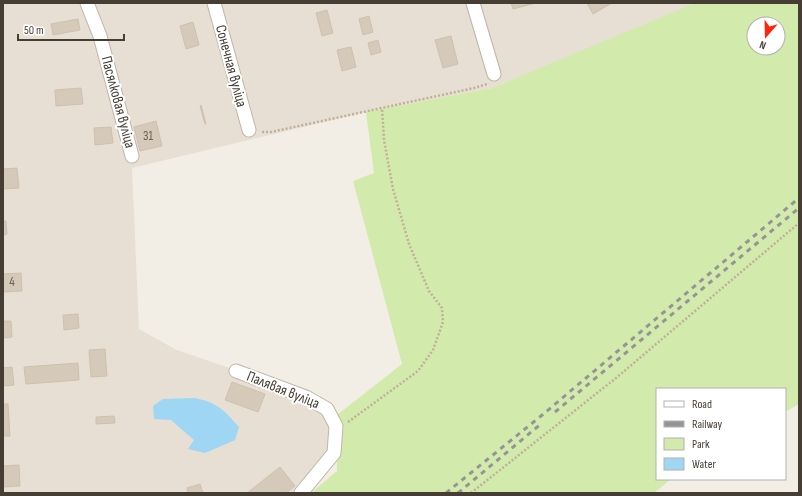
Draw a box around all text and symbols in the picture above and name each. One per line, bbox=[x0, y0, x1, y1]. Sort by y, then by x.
scale bar bbox=[18, 16, 124, 42]
north arrow bbox=[746, 16, 786, 56]
text: 50 m bbox=[24, 23, 44, 38]
street label: Сонечная вуліца bbox=[211, 23, 251, 109]
text: N bbox=[758, 38, 768, 52]
street label: Пасялковая вуліца bbox=[97, 54, 139, 150]
house number: 31 bbox=[143, 128, 153, 144]
house number: 4 bbox=[9, 274, 15, 290]
street label: Палявая вуліца bbox=[244, 367, 322, 413]
legend bbox=[656, 388, 786, 480]
text: Road bbox=[692, 397, 712, 412]
text: Railway bbox=[692, 417, 723, 432]
text: Park bbox=[692, 437, 710, 452]
text: Water bbox=[692, 457, 716, 472]

